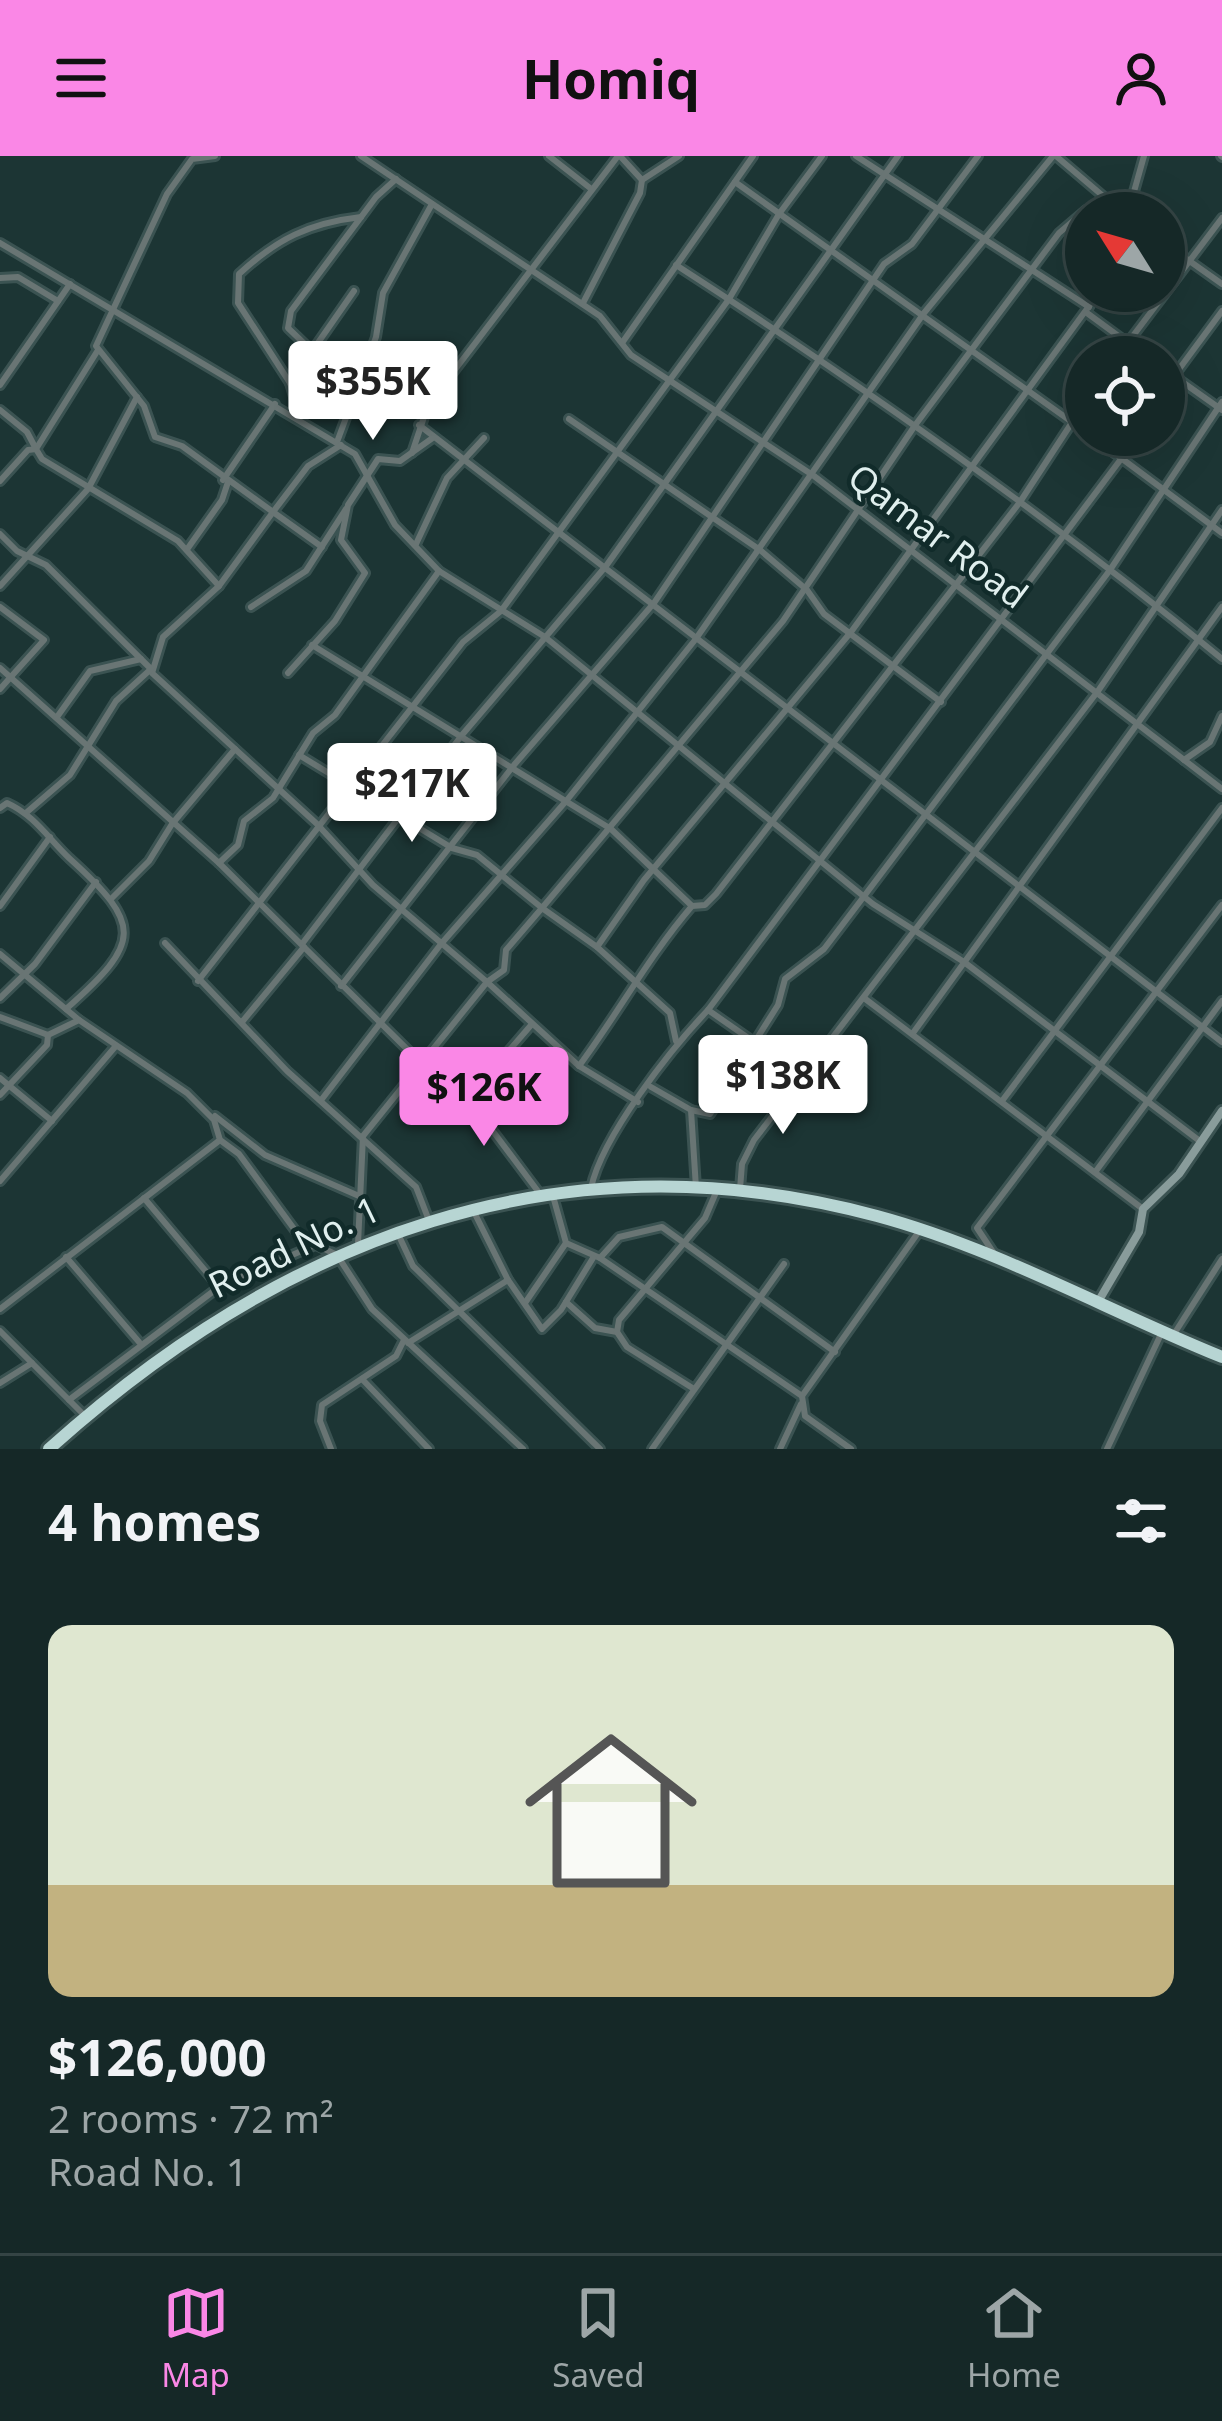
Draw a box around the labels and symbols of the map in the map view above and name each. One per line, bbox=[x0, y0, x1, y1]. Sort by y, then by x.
north arrow bbox=[1065, 192, 1185, 312]
pin: $355K bbox=[289, 341, 457, 443]
street label: Qamar Road bbox=[839, 452, 1038, 619]
pin: $217K bbox=[328, 743, 496, 845]
pin: $138K bbox=[699, 1035, 867, 1137]
pin: $126K bbox=[400, 1047, 568, 1149]
street label: Road No. 1 bbox=[200, 1184, 387, 1309]

